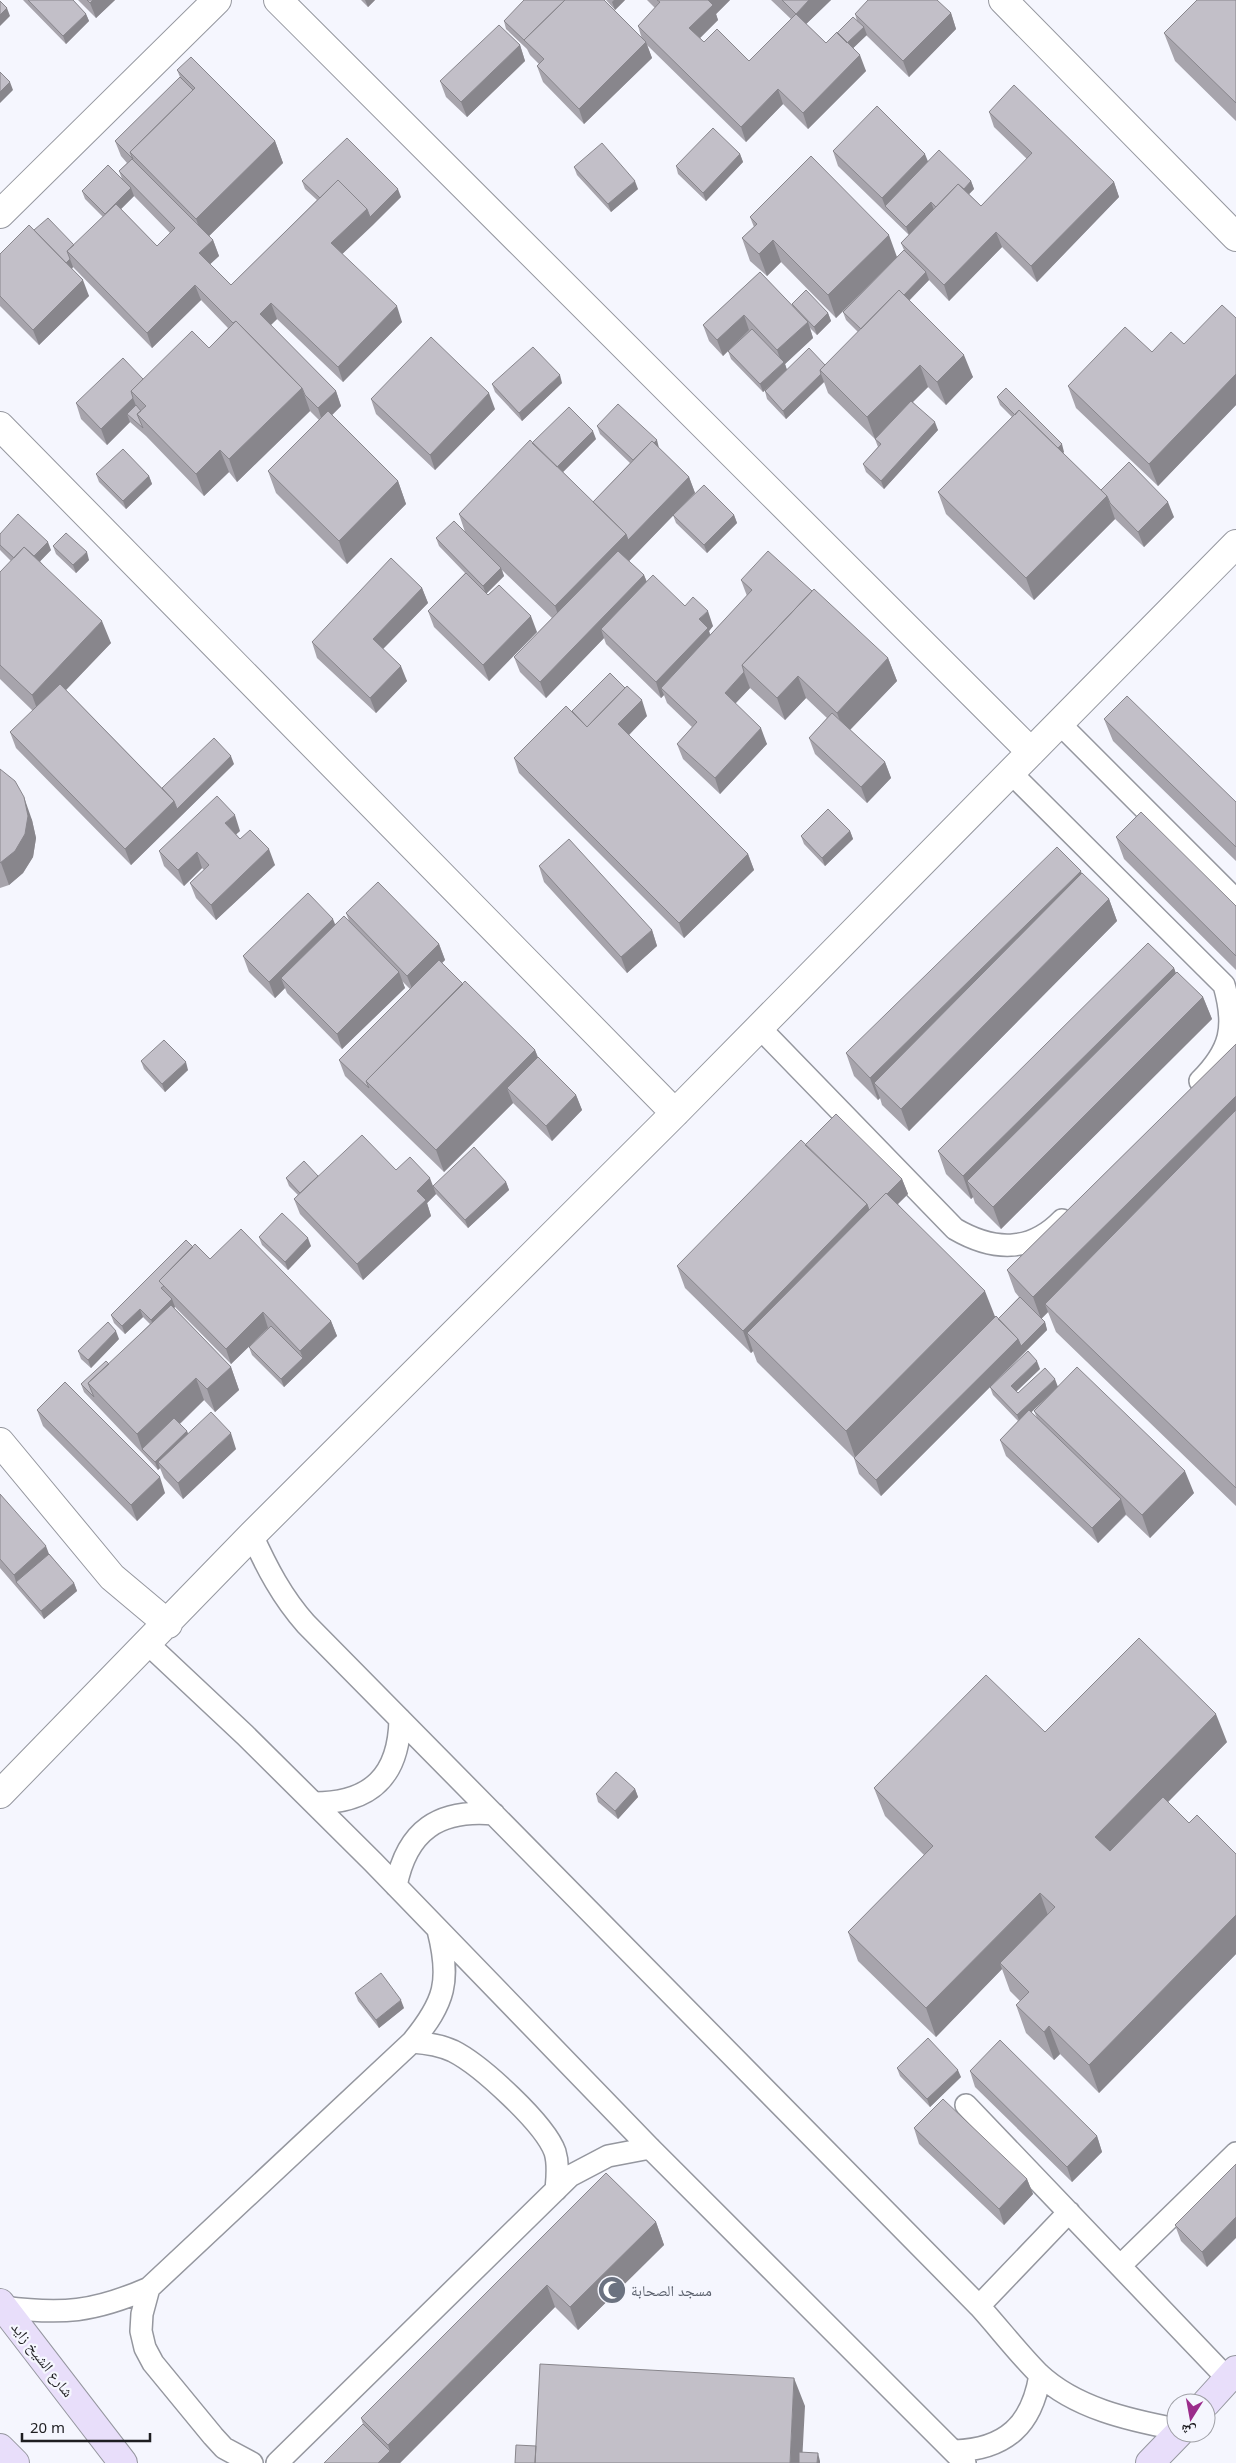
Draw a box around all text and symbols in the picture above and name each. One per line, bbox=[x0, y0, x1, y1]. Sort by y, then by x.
mosque icon: مسجد الصحابة bbox=[597, 2275, 627, 2305]
place label: مسجد الصحابة bbox=[631, 2280, 712, 2300]
street label: شارع الشيخ زايد bbox=[7, 2317, 79, 2401]
north arrow bbox=[1166, 2393, 1216, 2443]
scale bar bbox=[22, 2410, 150, 2442]
text: 20 m bbox=[30, 2417, 65, 2437]
text: ش bbox=[1179, 2420, 1198, 2442]

